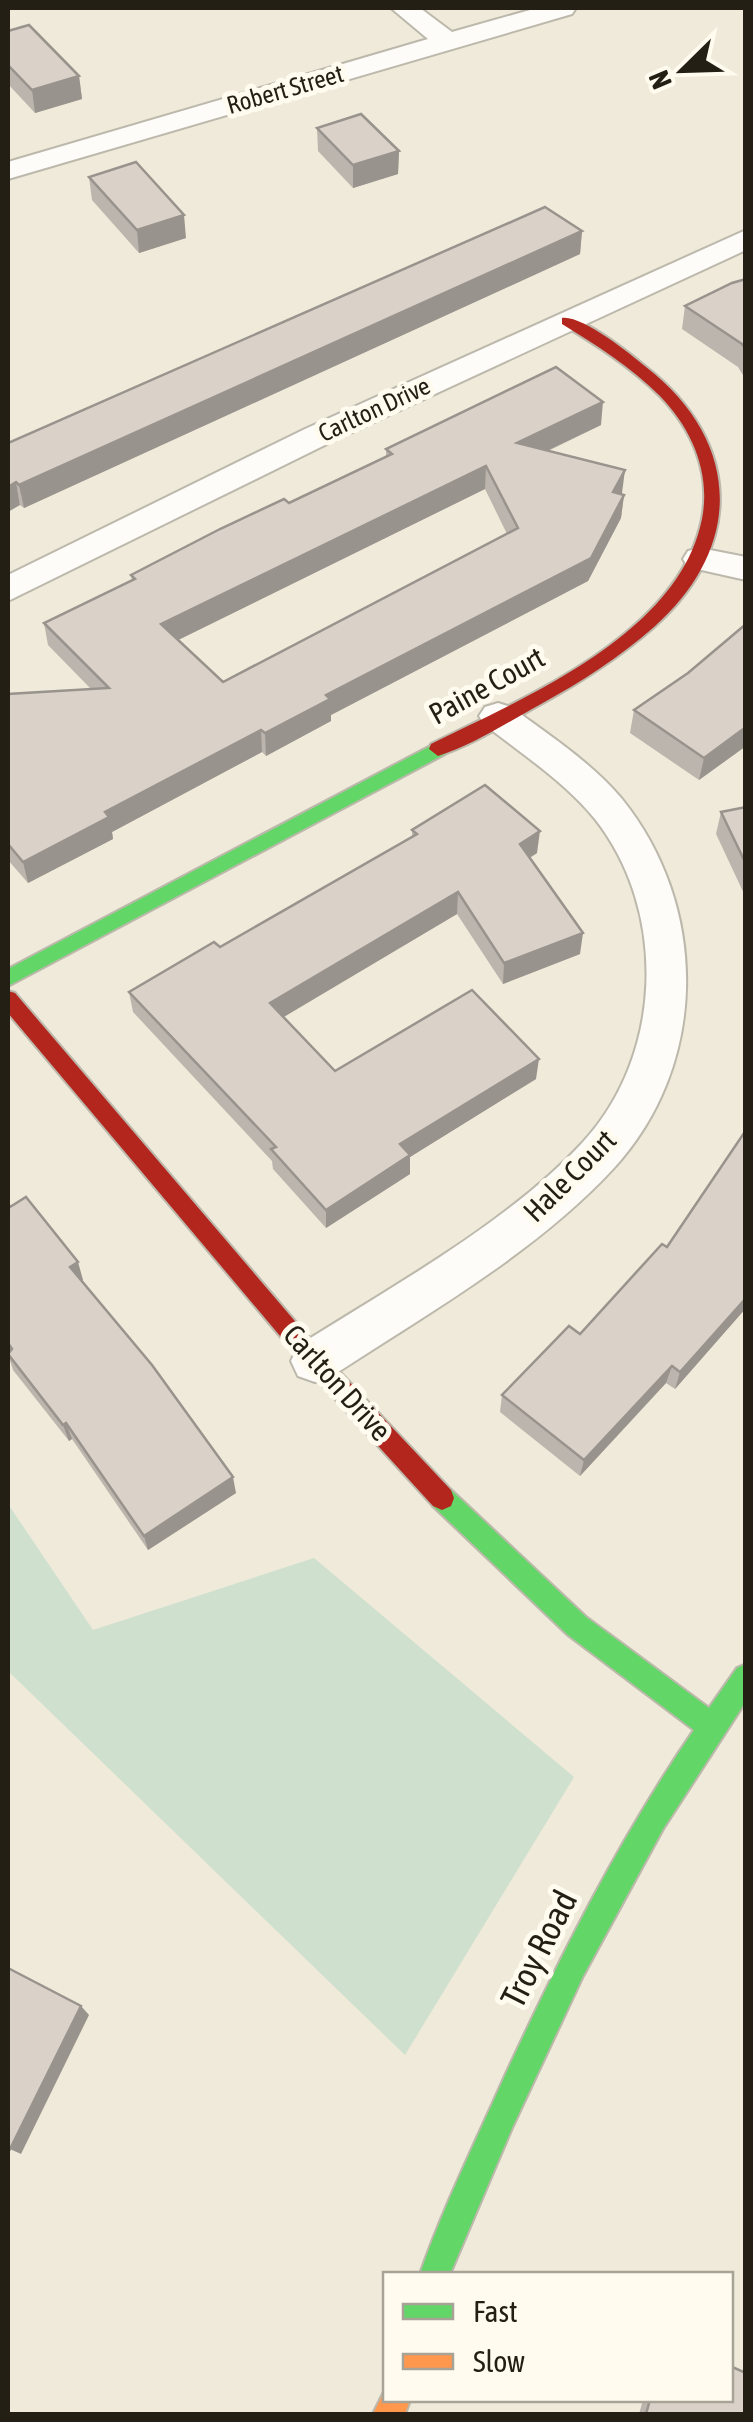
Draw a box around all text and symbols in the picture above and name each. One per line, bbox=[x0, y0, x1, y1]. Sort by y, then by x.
north arrow bbox=[633, 20, 733, 120]
street label: Robert Street bbox=[223, 59, 347, 119]
text: N bbox=[642, 66, 678, 94]
street label: Carlton Drive bbox=[314, 371, 434, 447]
street label: Paine Court bbox=[423, 640, 550, 731]
street label: Hale Court bbox=[516, 1122, 622, 1228]
street label: Carlton Drive bbox=[277, 1318, 398, 1447]
street label: Troy Road bbox=[492, 1883, 584, 2014]
legend bbox=[383, 2272, 733, 2402]
text: Fast bbox=[473, 2294, 518, 2328]
text: Slow bbox=[473, 2344, 525, 2378]

